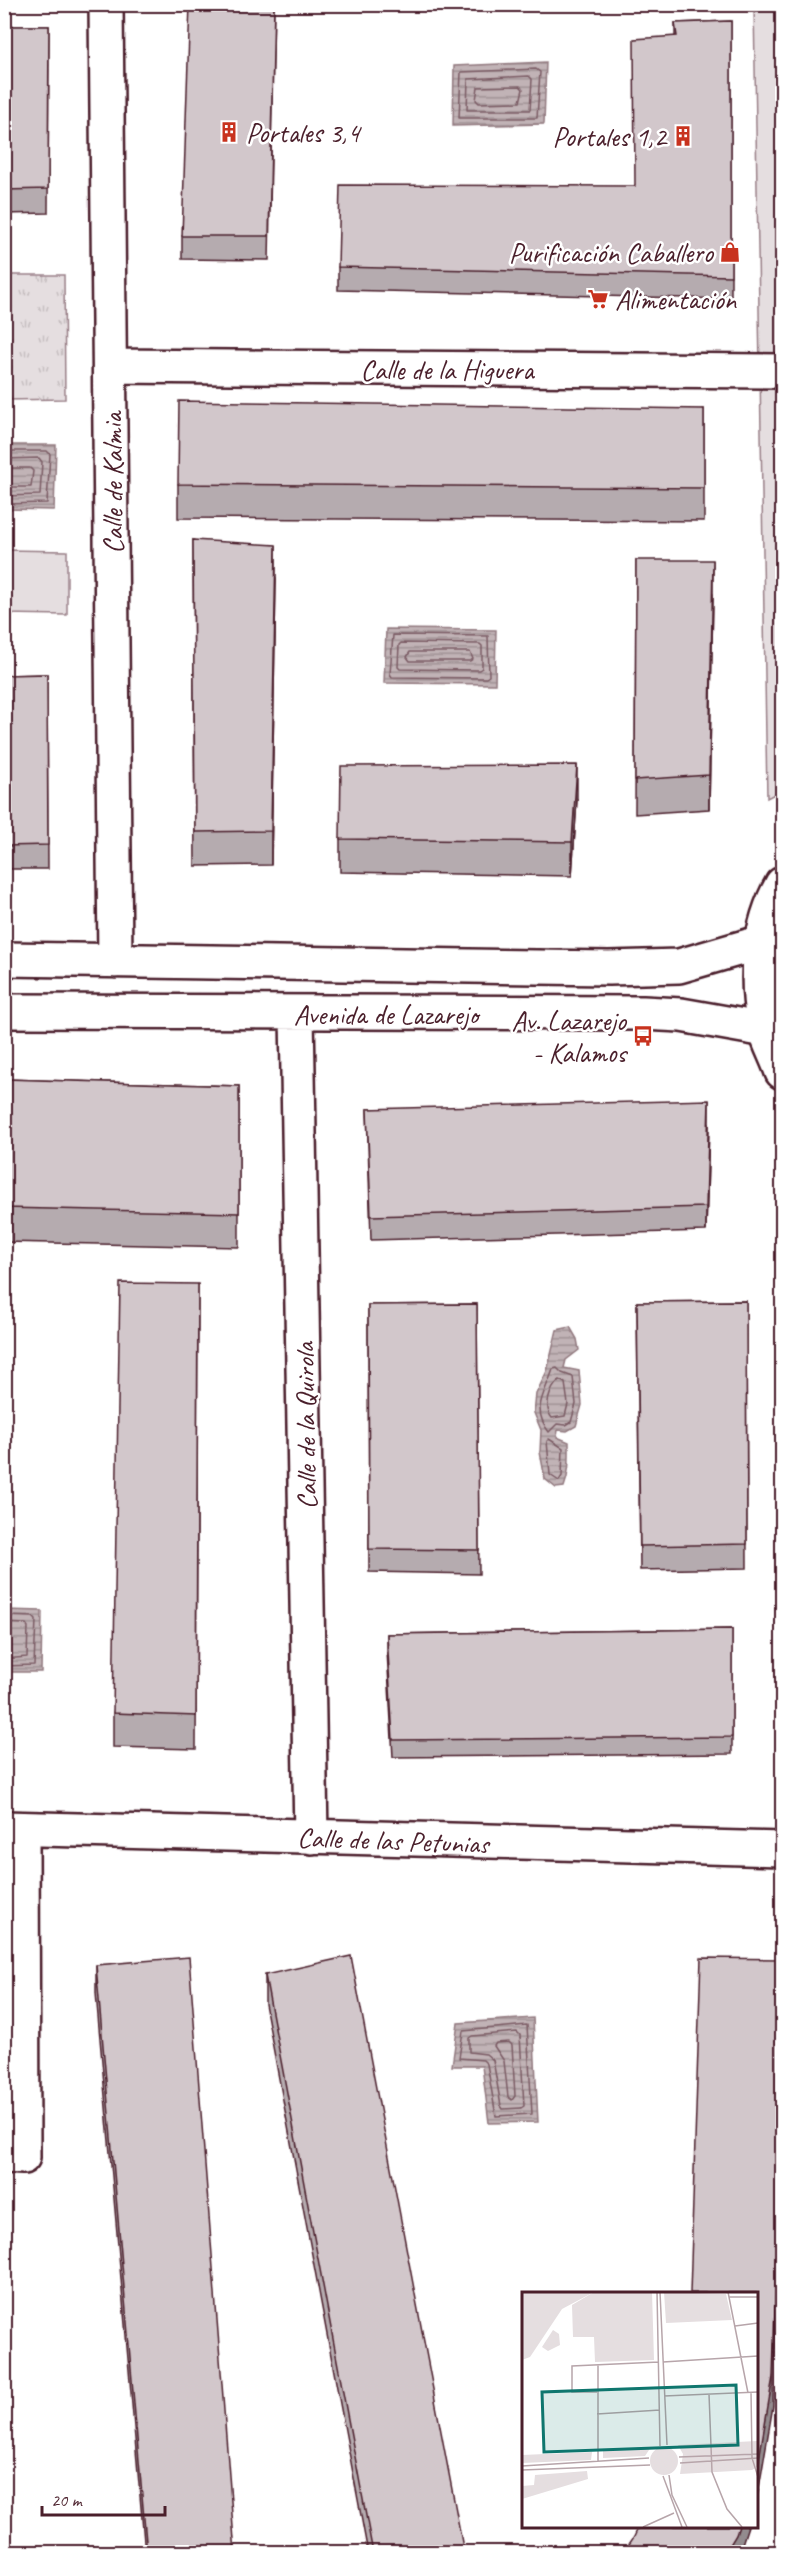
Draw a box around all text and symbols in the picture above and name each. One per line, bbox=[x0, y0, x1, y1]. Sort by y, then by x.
place label: Portales 3,4 bbox=[246, 115, 362, 150]
place label: Portales 1,2 bbox=[552, 119, 668, 154]
building icon: Portales 3,4 bbox=[217, 120, 241, 144]
building icon: Portales 1,2 bbox=[671, 124, 695, 148]
place label: Purificación Caballero bbox=[509, 235, 715, 270]
shop icon: Purificación Caballero bbox=[718, 240, 742, 264]
place label: Alimentación bbox=[615, 282, 738, 317]
supermarket icon: Alimentación bbox=[586, 287, 610, 311]
street label: Calle de la Higuera bbox=[360, 352, 535, 387]
street label: Calle de Kalmia bbox=[95, 410, 130, 554]
street label: Avenida de Lazarejo bbox=[294, 997, 481, 1032]
place label: Av. Lazarejo - Kalamos bbox=[512, 1003, 628, 1070]
bus stop icon: Av. Lazarejo - Kalamos bbox=[631, 1024, 655, 1048]
street label: Calle de la Quirola bbox=[287, 1340, 324, 1510]
street label: Calle de las Petunias bbox=[297, 1820, 492, 1861]
inset map bbox=[522, 2292, 757, 2527]
scale bar bbox=[42, 2479, 165, 2517]
text: 20 m bbox=[51, 2489, 84, 2511]

